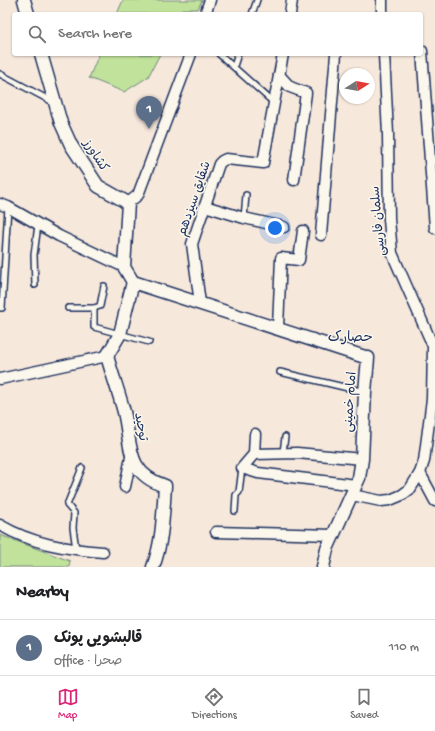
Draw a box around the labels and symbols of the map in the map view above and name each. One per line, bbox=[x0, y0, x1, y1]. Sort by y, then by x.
north arrow bbox=[339, 68, 375, 104]
pin: 1 bbox=[136, 96, 162, 129]
street label: کشاورز bbox=[78, 136, 111, 175]
street label: شقایق سیزدهم bbox=[175, 160, 216, 239]
street label: سلمان فارسی bbox=[368, 185, 390, 257]
your location bbox=[265, 218, 285, 238]
district label: حصارک bbox=[328, 330, 372, 347]
street label: امام خمینی bbox=[341, 371, 362, 433]
street label: توحید bbox=[130, 412, 150, 443]

